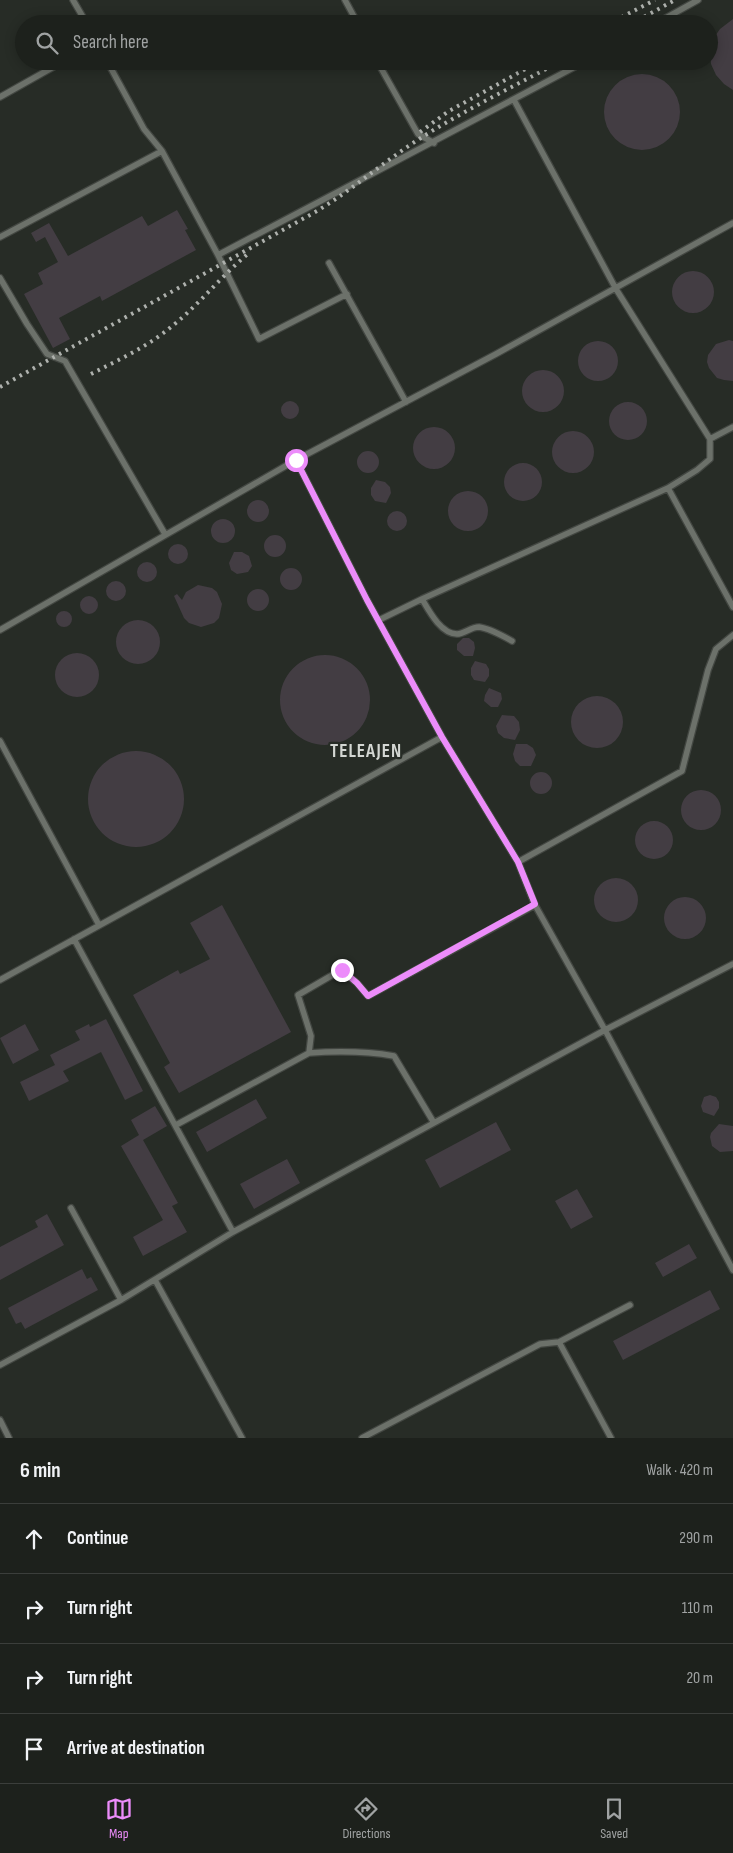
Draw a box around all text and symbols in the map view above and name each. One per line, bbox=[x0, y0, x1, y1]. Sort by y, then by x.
search box bbox=[15, 15, 718, 70]
icon: search bbox=[33, 29, 61, 57]
text: Search here bbox=[73, 31, 149, 54]
route start bbox=[285, 449, 308, 472]
district label: TELEAJEN bbox=[330, 740, 402, 763]
route end bbox=[331, 959, 354, 982]
text: 6 min bbox=[20, 1458, 61, 1483]
text: Walk · 420 m bbox=[646, 1461, 713, 1480]
icon: ahead bbox=[20, 1525, 48, 1553]
text: Continue bbox=[67, 1527, 128, 1550]
text: 290 m bbox=[679, 1529, 713, 1548]
icon: right bbox=[20, 1595, 48, 1623]
text: Turn right bbox=[67, 1597, 132, 1620]
text: 110 m bbox=[682, 1599, 713, 1618]
icon: right bbox=[20, 1665, 48, 1693]
text: Turn right bbox=[67, 1667, 132, 1690]
text: 20 m bbox=[686, 1669, 713, 1688]
icon: arrive bbox=[20, 1735, 48, 1763]
text: Arrive at destination bbox=[67, 1737, 205, 1760]
tab: Map bbox=[105, 1795, 133, 1842]
tab: Directions bbox=[342, 1795, 391, 1842]
tab: Saved bbox=[600, 1795, 628, 1842]

